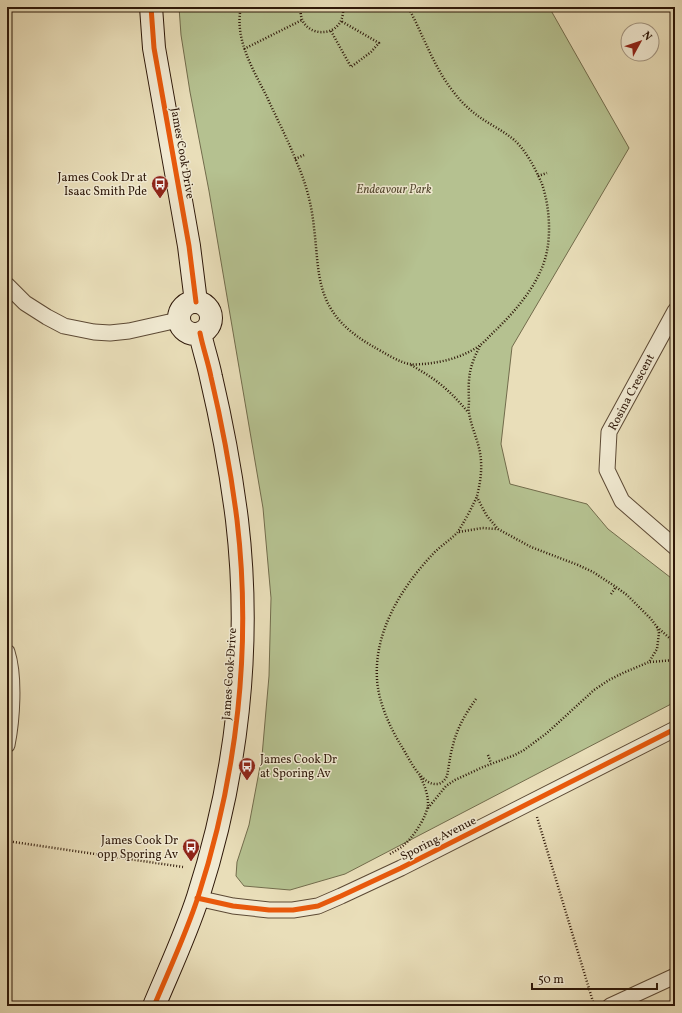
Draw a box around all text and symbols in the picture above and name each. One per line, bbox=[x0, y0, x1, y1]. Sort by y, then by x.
north arrow bbox=[620, 22, 660, 62]
text: N bbox=[638, 29, 655, 44]
street label: James Cook Drive bbox=[166, 106, 198, 200]
place label: James Cook Dr at Isaac Smith Pde bbox=[58, 170, 147, 200]
bus stop icon: James Cook Dr at Isaac Smith Pde bbox=[150, 174, 170, 199]
park label: Endeavour Park bbox=[356, 182, 432, 198]
street label: Rosina Crescent bbox=[605, 351, 659, 434]
street label: James Cook Drive bbox=[219, 627, 241, 721]
place label: James Cook Dr at Sporing Av bbox=[260, 752, 337, 782]
bus stop icon: James Cook Dr at Sporing Av bbox=[237, 756, 257, 781]
street label: Sporing Avenue bbox=[398, 813, 480, 865]
place label: James Cook Dr opp Sporing Av bbox=[97, 833, 179, 863]
bus stop icon: James Cook Dr opp Sporing Av bbox=[181, 837, 201, 862]
scale bar bbox=[532, 965, 657, 991]
text: 50 m bbox=[538, 972, 564, 988]

